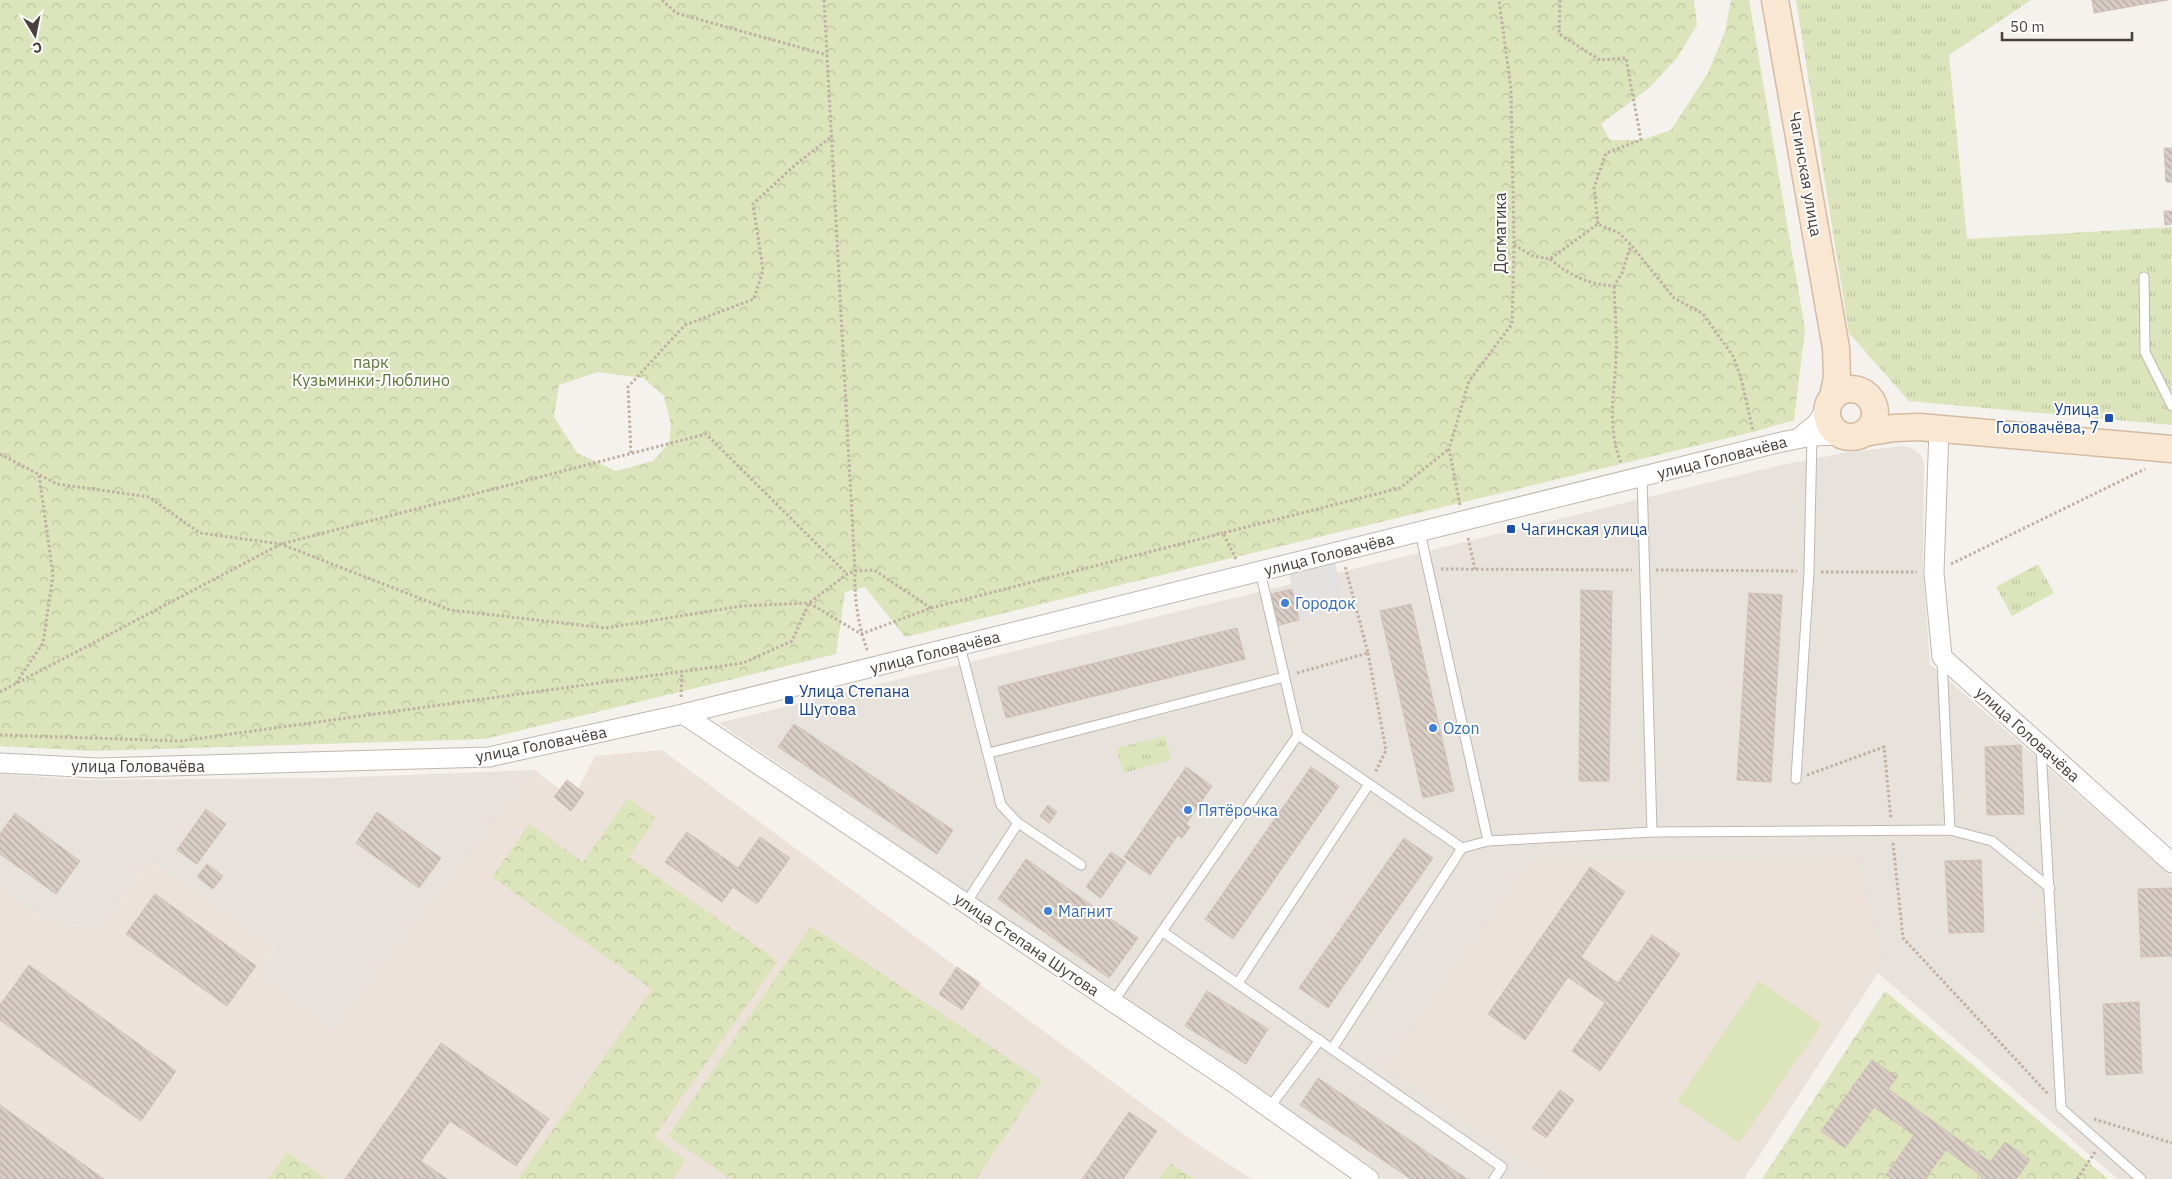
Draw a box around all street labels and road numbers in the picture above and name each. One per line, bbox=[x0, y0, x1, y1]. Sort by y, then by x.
street label: Чагинская улица bbox=[1785, 110, 1827, 238]
street label: Догматика bbox=[1490, 192, 1510, 273]
street label: улица Головачёва bbox=[1655, 431, 1790, 483]
street label: улица Головачёва bbox=[1262, 528, 1397, 580]
street label: улица Головачёва bbox=[868, 626, 1003, 678]
street label: улица Головачёва bbox=[1972, 682, 2085, 786]
street label: улица Головачёва bbox=[474, 721, 609, 767]
street label: улица Головачёва bbox=[71, 756, 205, 776]
street label: улица Степана Шутова bbox=[951, 888, 1104, 1000]

